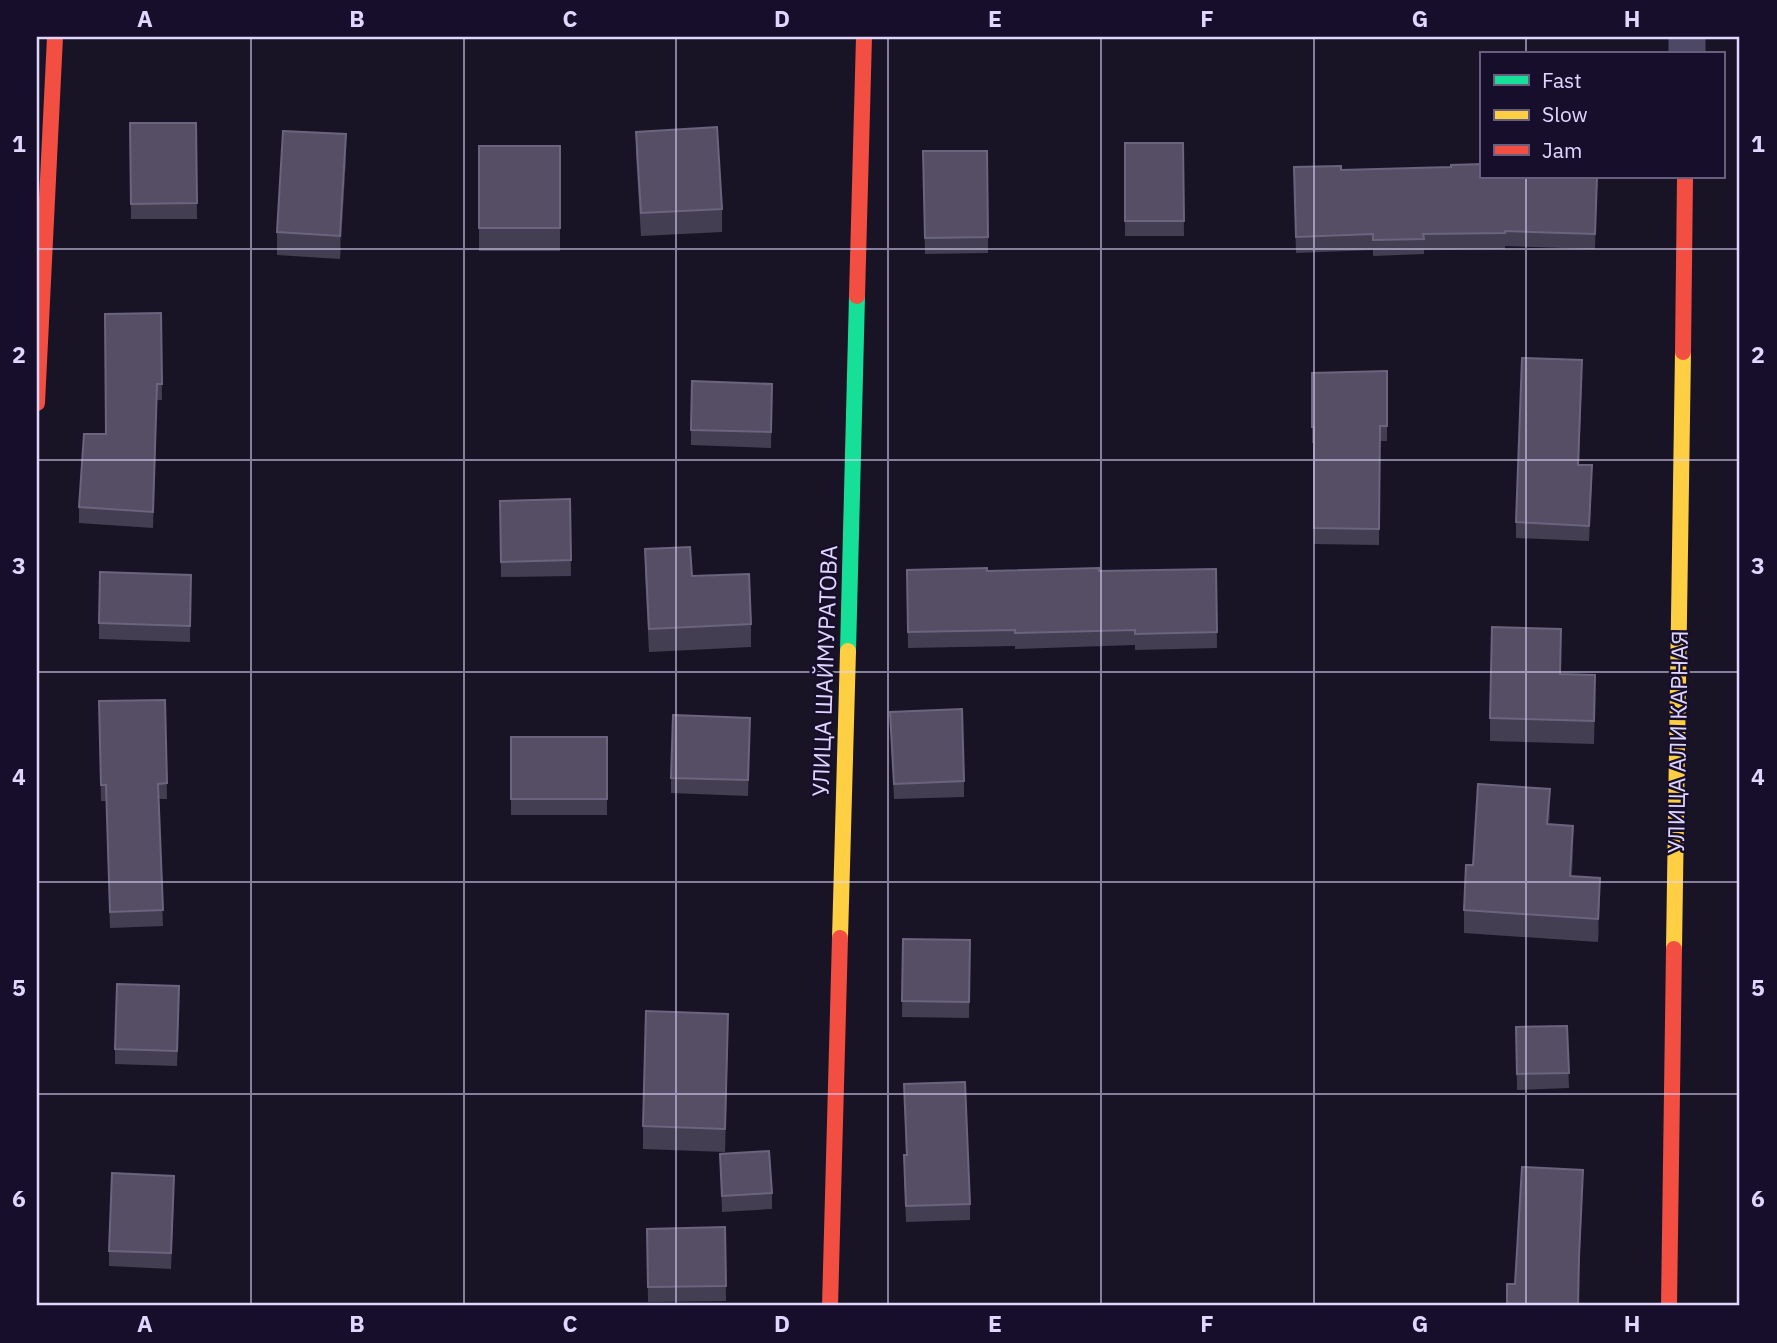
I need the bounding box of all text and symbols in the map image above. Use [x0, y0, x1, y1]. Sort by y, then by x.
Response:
text: A [137, 3, 153, 33]
text: B [349, 3, 365, 33]
text: C [563, 3, 578, 33]
text: D [774, 3, 790, 33]
text: E [988, 3, 1002, 33]
text: F [1200, 3, 1214, 33]
text: G [1412, 3, 1428, 33]
text: H [1624, 3, 1640, 33]
legend [1480, 52, 1724, 178]
text: Fast [1542, 66, 1582, 94]
text: Slow [1542, 100, 1588, 128]
text: 1 [12, 128, 26, 158]
text: 1 [1751, 128, 1765, 158]
text: Jam [1542, 136, 1582, 164]
text: 2 [12, 339, 26, 369]
text: 2 [1751, 339, 1765, 369]
street label: УЛИЦА ШАЙМУРАТОВА [805, 545, 843, 797]
text: 3 [12, 550, 26, 580]
text: 3 [1751, 550, 1765, 580]
street label: УЛИЦА АЛИ КАРНАЯ [1660, 630, 1694, 854]
text: 4 [12, 761, 26, 791]
text: 4 [1751, 761, 1765, 791]
text: 5 [12, 972, 26, 1002]
text: 5 [1751, 972, 1765, 1002]
text: 6 [12, 1183, 26, 1213]
text: 6 [1751, 1183, 1765, 1213]
text: A [137, 1308, 153, 1338]
text: B [349, 1308, 365, 1338]
text: C [563, 1308, 578, 1338]
text: D [774, 1308, 790, 1338]
text: E [988, 1308, 1002, 1338]
text: F [1200, 1308, 1214, 1338]
text: G [1412, 1308, 1428, 1338]
text: H [1624, 1308, 1640, 1338]

